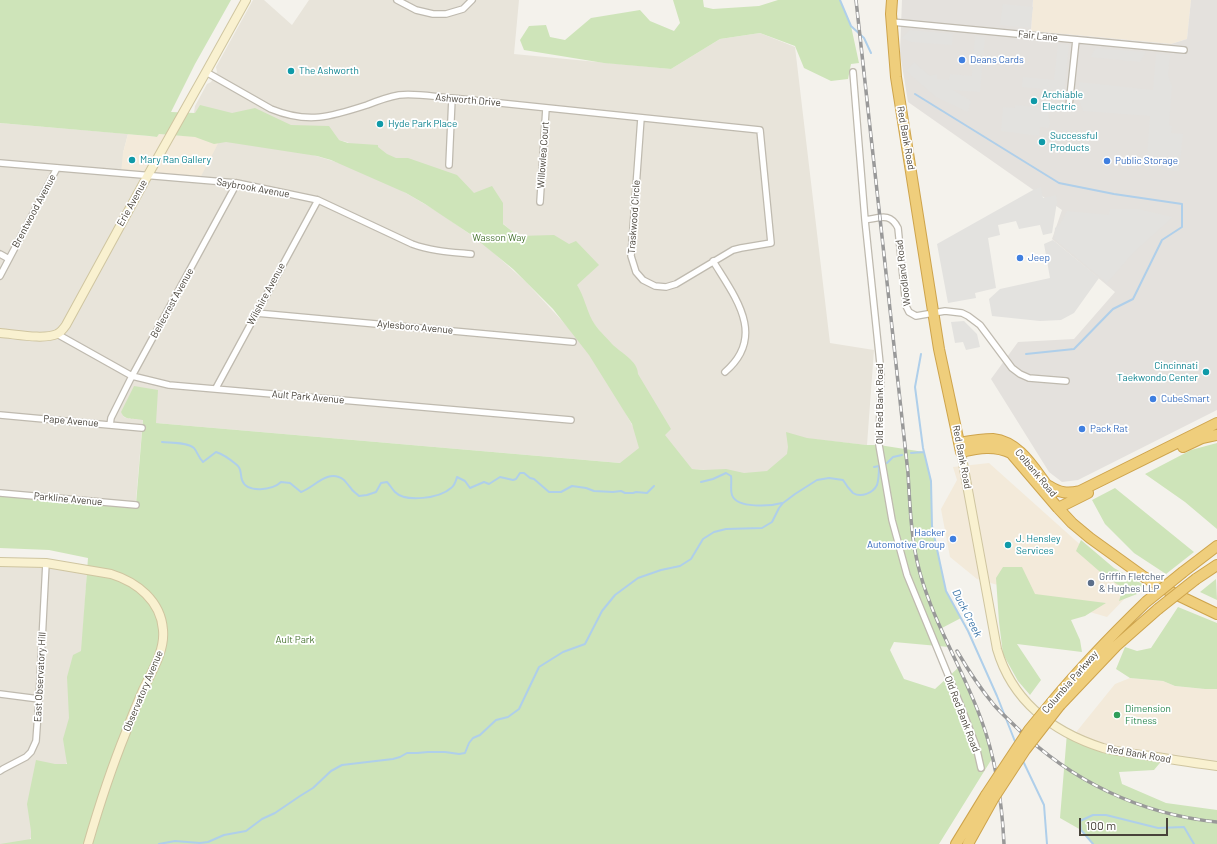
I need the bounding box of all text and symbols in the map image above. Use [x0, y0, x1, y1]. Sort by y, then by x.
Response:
street label: Fair Lane [1017, 28, 1059, 44]
place label: Deans Cards [970, 54, 1024, 66]
marker: Deans Cards [957, 55, 967, 65]
place label: The Ashworth [299, 65, 359, 77]
marker: The Ashworth [286, 66, 296, 76]
place label: Archiable Electric [1042, 89, 1083, 112]
street label: Ashworth Drive [435, 91, 501, 109]
marker: Archiable Electric [1029, 96, 1039, 106]
street label: Red Bank Road [894, 105, 918, 171]
place label: Hyde Park Place [388, 118, 457, 130]
marker: Hyde Park Place [375, 119, 385, 129]
street label: Willowlea Court [535, 121, 551, 189]
place label: Successful Products [1050, 130, 1097, 154]
marker: Successful Products [1037, 137, 1047, 147]
place label: Mary Ran Gallery [140, 154, 211, 166]
marker: Mary Ran Gallery [127, 155, 137, 165]
place label: Public Storage [1115, 155, 1178, 167]
marker: Public Storage [1102, 156, 1112, 166]
street label: Brentwood Avenue [10, 172, 58, 250]
street label: Saybrook Avenue [215, 176, 291, 200]
street label: Erie Avenue [114, 178, 150, 228]
street label: Traskwood Circle [625, 180, 643, 254]
park label: Wasson Way [472, 232, 526, 244]
street label: Woodland Road [893, 239, 913, 307]
place label: Jeep [1028, 252, 1050, 264]
marker: Jeep [1015, 253, 1025, 263]
street label: Wilshire Avenue [244, 261, 288, 327]
street label: Bellecrest Avenue [148, 266, 196, 340]
street label: Aylesboro Avenue [376, 318, 454, 336]
place label: Cincinnati Taekwondo Center [1117, 360, 1198, 384]
street label: Old Red Bank Road [874, 364, 886, 444]
marker: Cincinnati Taekwondo Center [1201, 367, 1211, 377]
street label: Ault Park Avenue [271, 388, 345, 406]
place label: CubeSmart [1161, 393, 1210, 405]
marker: CubeSmart [1148, 394, 1158, 404]
street label: Pape Avenue [43, 413, 99, 429]
place label: Pack Rat [1090, 423, 1128, 435]
street label: Red Bank Road [950, 424, 974, 490]
marker: Pack Rat [1077, 424, 1087, 434]
street label: Colbank Road [1012, 447, 1060, 499]
street label: Parkline Avenue [33, 490, 103, 508]
place label: Hacker Automotive Group [867, 527, 945, 550]
place label: J. Hensley Services [1016, 533, 1061, 556]
marker: Hacker Automotive Group [948, 534, 958, 544]
marker: J. Hensley Services [1003, 540, 1013, 550]
place label: Griffin Fletcher & Hughes LLP [1099, 571, 1164, 594]
marker: Griffin Fletcher & Hughes LLP [1086, 578, 1096, 588]
water label: Duck Creek [949, 587, 985, 639]
street label: East Observatory Hill [32, 632, 48, 722]
park label: Ault Park [275, 634, 315, 646]
street label: Columbia Parkway [1040, 648, 1100, 716]
street label: Observatory Avenue [121, 649, 165, 733]
street label: Old Red Bank Road [942, 674, 982, 754]
place label: Dimension Fitness [1125, 703, 1171, 726]
marker: Dimension Fitness [1112, 710, 1122, 720]
street label: Red Bank Road [1106, 742, 1172, 766]
scale bar [1081, 810, 1170, 836]
text: 100 m [1086, 818, 1116, 832]

